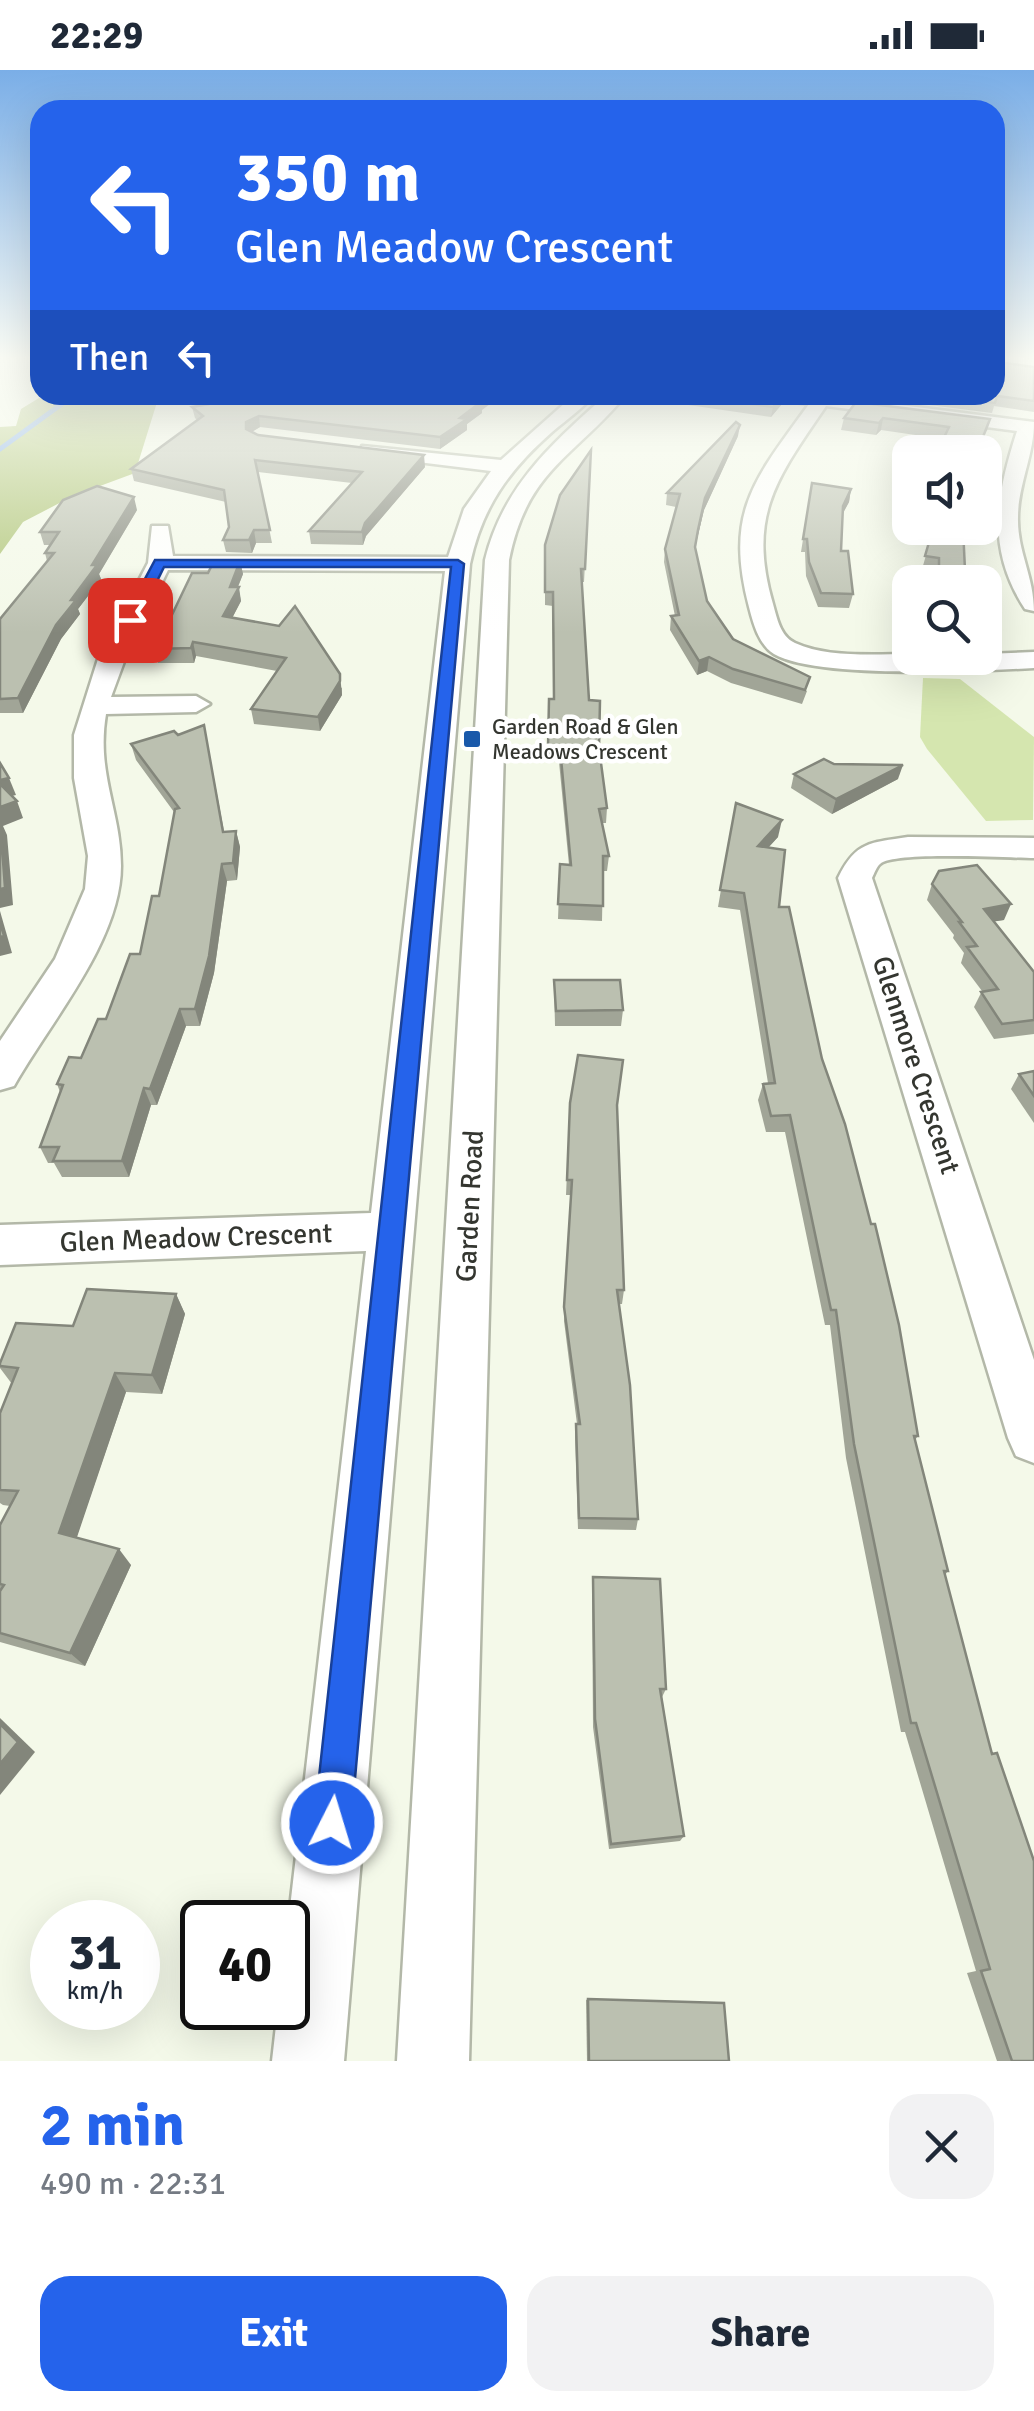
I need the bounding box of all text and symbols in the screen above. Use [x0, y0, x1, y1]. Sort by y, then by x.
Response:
text: 22:29 [50, 12, 143, 59]
text: 350 m [235, 134, 420, 220]
icon: left [70, 140, 200, 270]
text: Glen Meadow Crescent [235, 220, 673, 275]
icon: left [169, 330, 224, 385]
text: Then [70, 334, 149, 381]
map controls [892, 435, 1002, 675]
button: sound [892, 435, 1002, 545]
button: search [892, 565, 1002, 675]
pin [88, 578, 173, 663]
icon: arrive [103, 593, 158, 648]
place label: Garden Road & Glen Meadows Crescent [492, 713, 679, 765]
marker: Garden Road & Glen Meadows Crescent [461, 728, 483, 750]
street label: Glenmore Crescent [865, 952, 967, 1178]
street label: Garden Road [449, 1129, 491, 1283]
street label: Glen Meadow Crescent [59, 1216, 333, 1260]
position arrow [280, 1771, 384, 1875]
speed limit sign: 40 [180, 1900, 310, 2030]
text: 31 [68, 1922, 122, 1984]
text: km/h [67, 1975, 123, 2006]
text: 2 min [40, 2089, 185, 2163]
button: close [889, 2094, 994, 2199]
text: 490 m · 22:31 [40, 2164, 226, 2203]
button: Exit [40, 2276, 507, 2391]
button: Share [527, 2276, 994, 2391]

